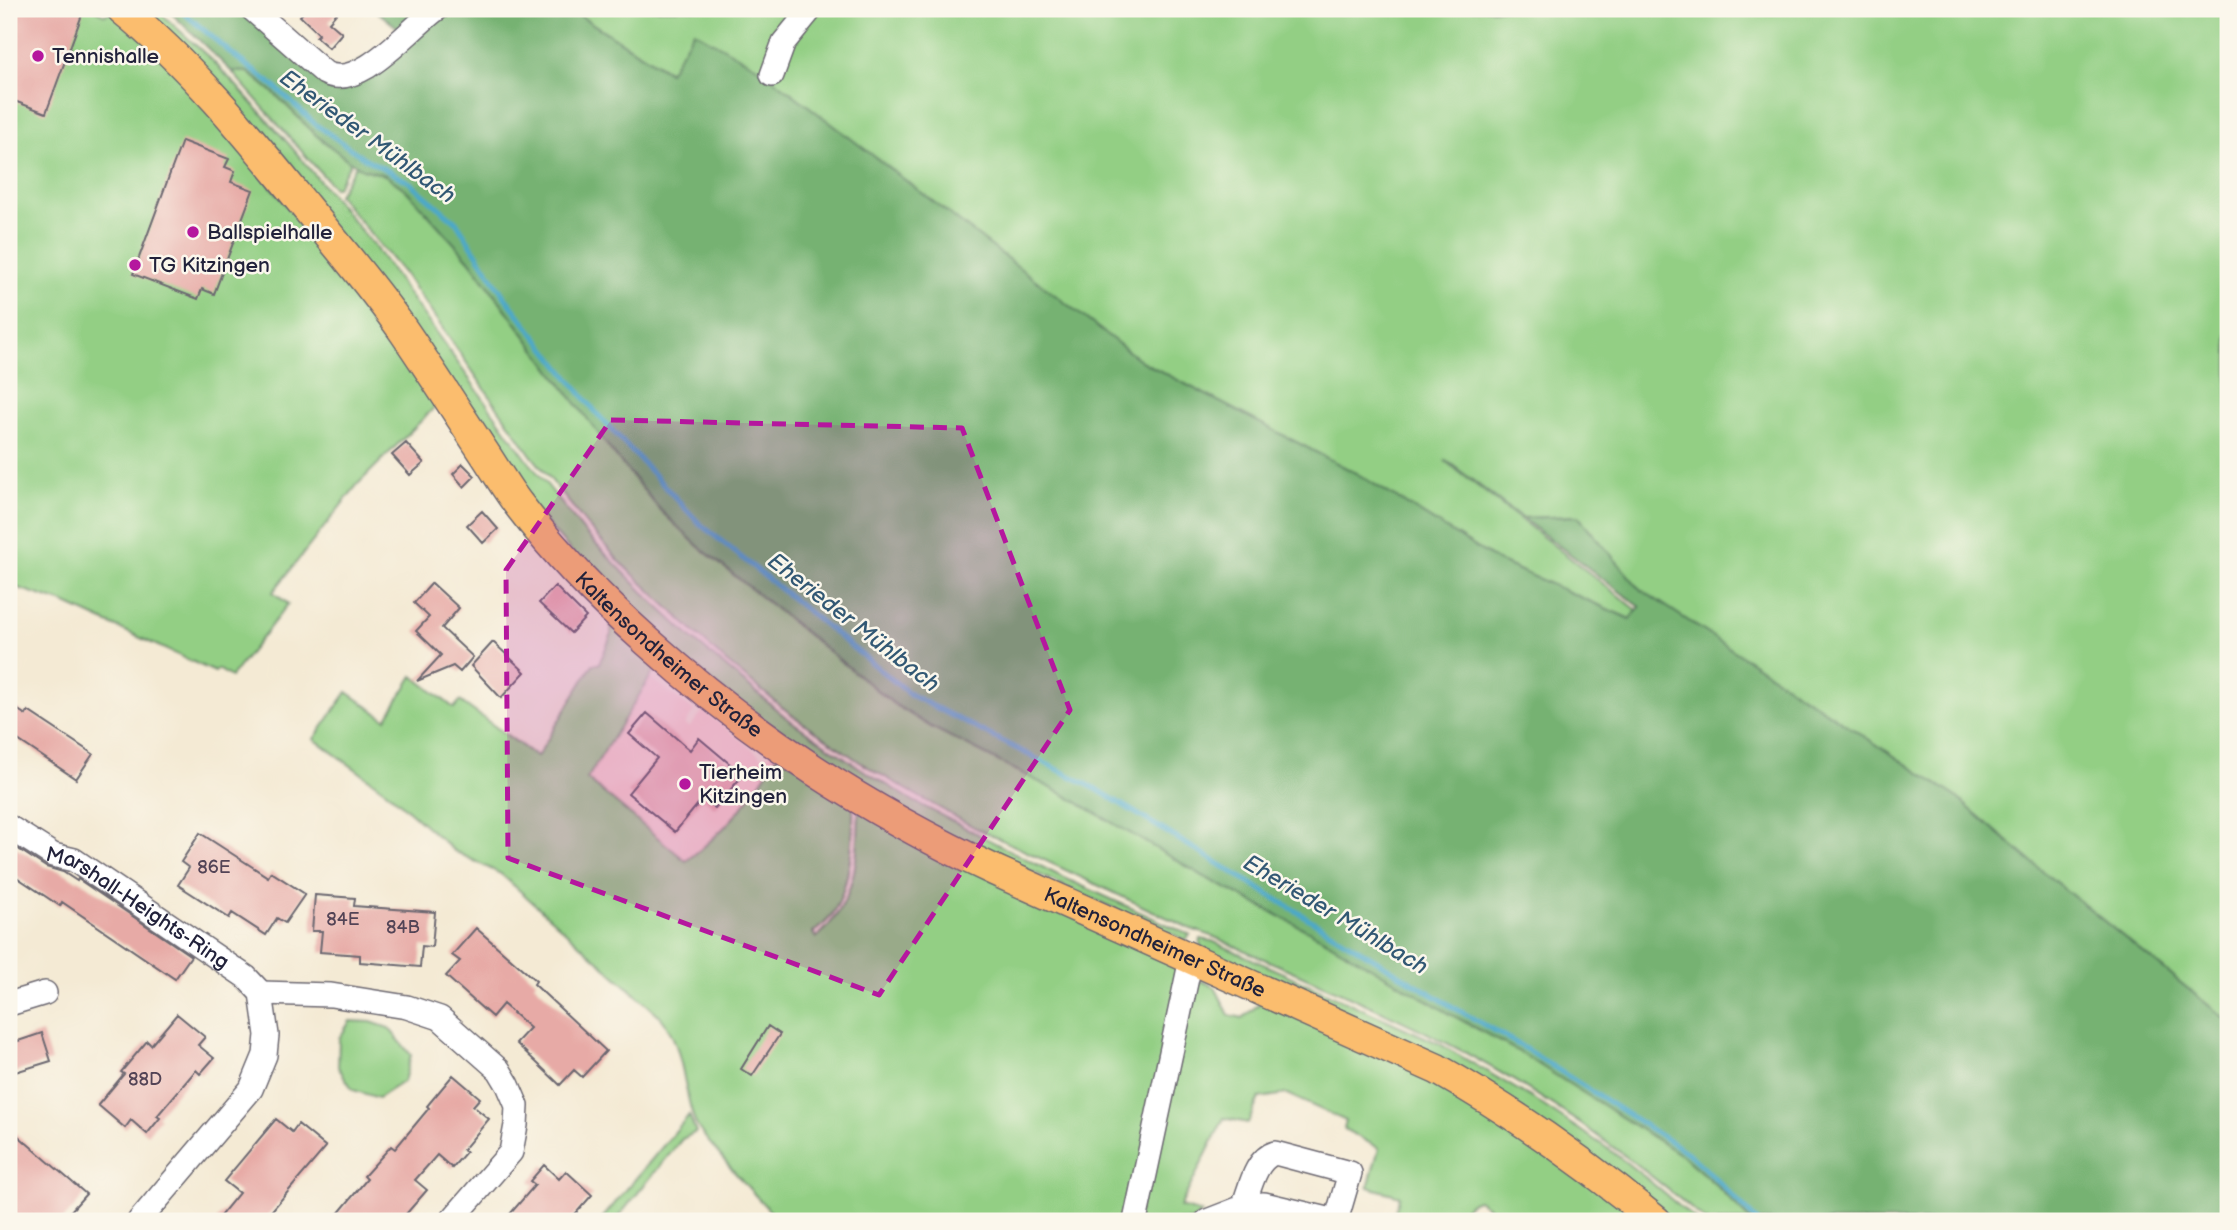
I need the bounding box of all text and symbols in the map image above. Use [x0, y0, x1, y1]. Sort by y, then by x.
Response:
place label: Tennishalle [52, 44, 159, 69]
marker: Tennishalle [30, 48, 46, 64]
water label: Eherieder Mühlbach [274, 64, 461, 210]
place label: Ballspielhalle [207, 220, 332, 245]
marker: Ballspielhalle [185, 224, 201, 240]
place label: TG Kitzingen [149, 253, 270, 278]
marker: TG Kitzingen [127, 257, 143, 273]
water label: Eherieder Mühlbach [762, 547, 945, 699]
street label: Kaltensondheimer Straße [570, 567, 767, 743]
place label: Tierheim Kitzingen [699, 760, 787, 809]
marker: Tierheim Kitzingen [677, 776, 693, 792]
street label: Marshall-Heights-Ring [43, 842, 234, 975]
water label: Eherieder Mühlbach [1238, 849, 1433, 981]
house number: 86E [197, 857, 231, 878]
street label: Kaltensondheimer Straße [1040, 882, 1269, 1003]
house number: 84E [326, 909, 360, 930]
house number: 84B [386, 917, 420, 938]
house number: 88D [128, 1069, 162, 1090]

